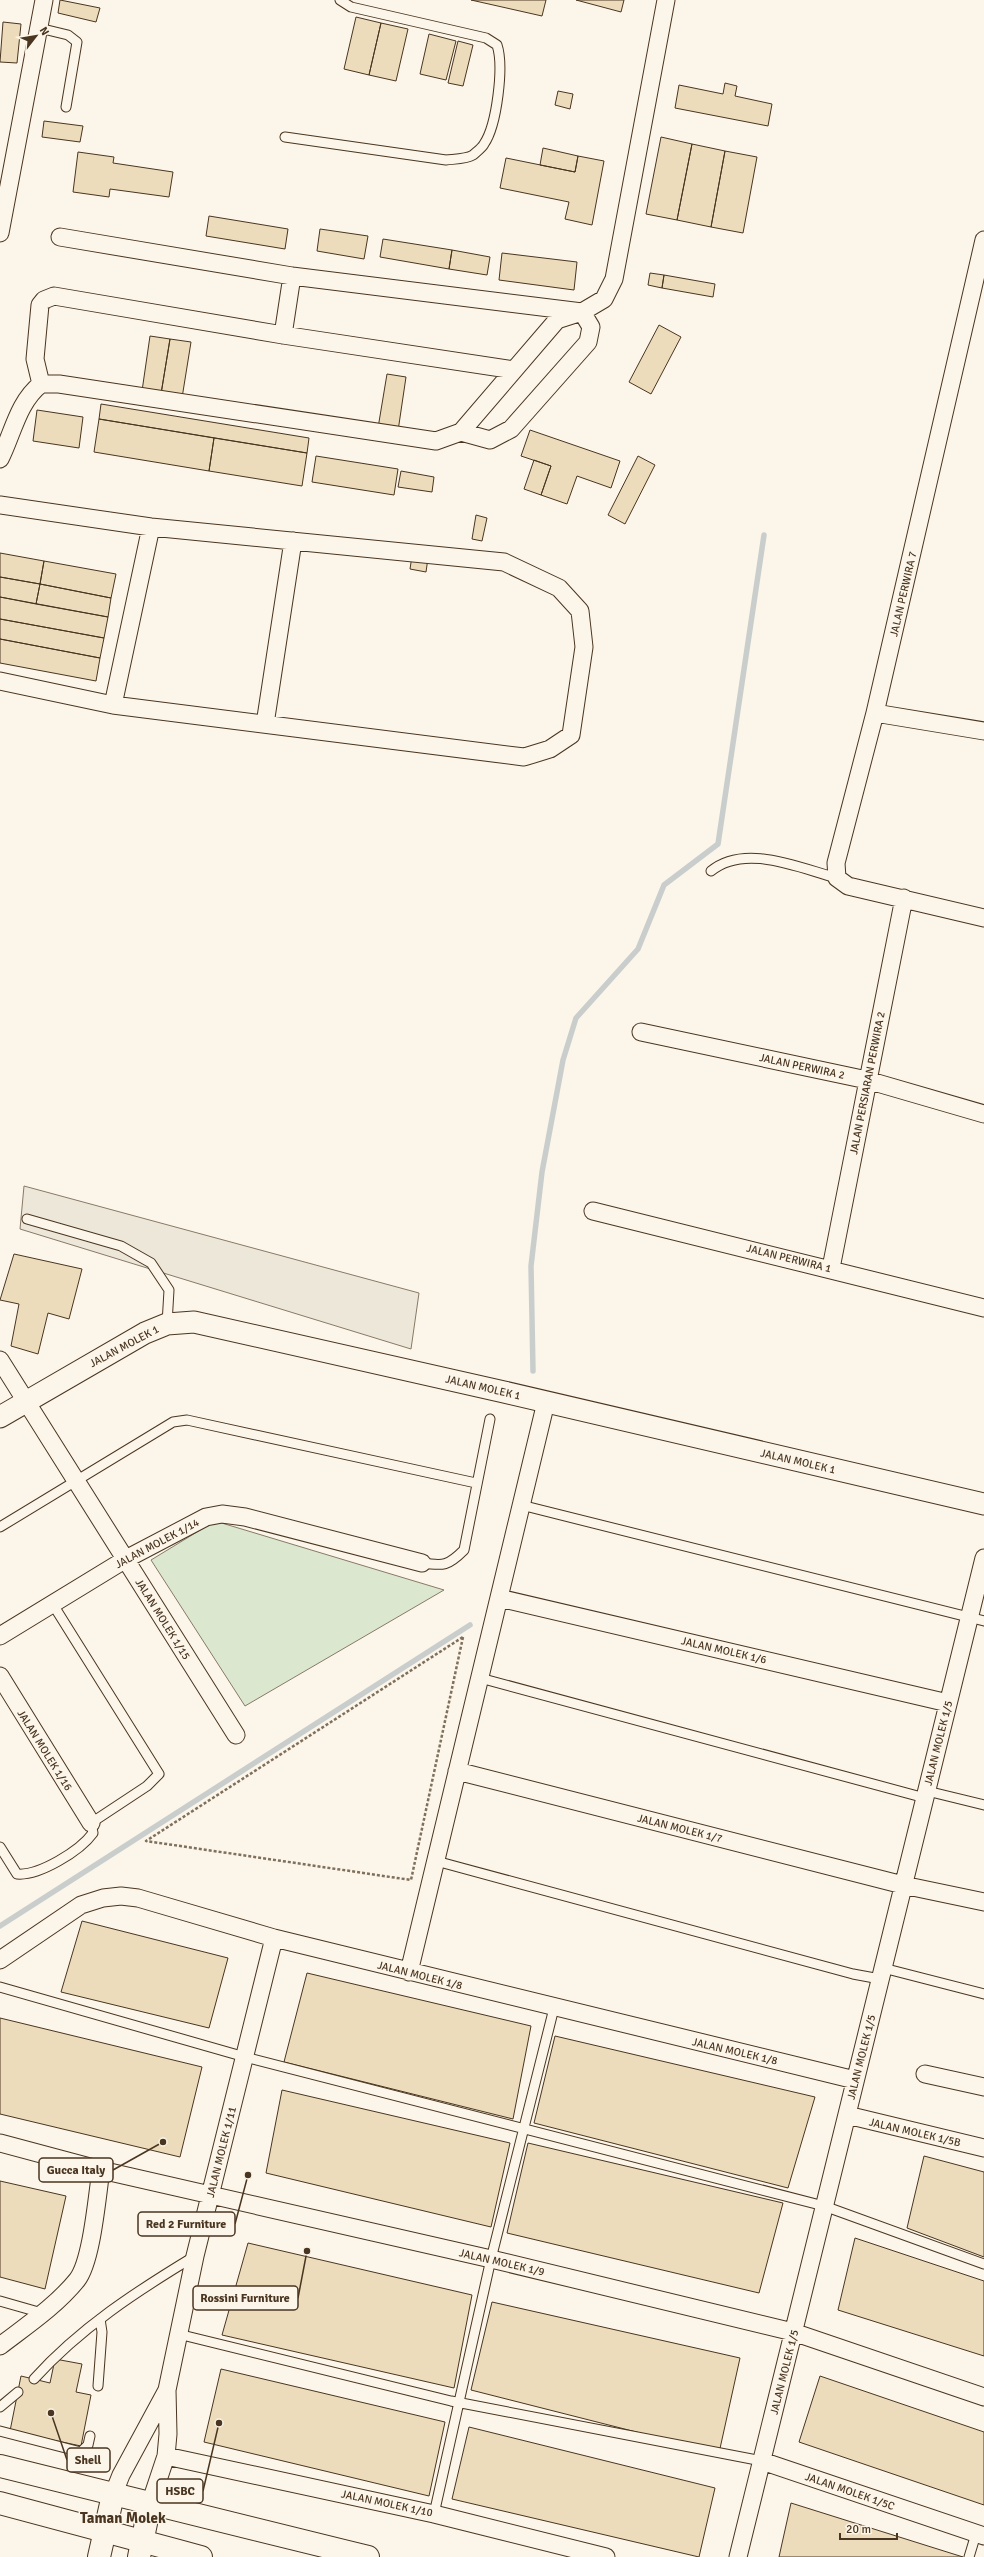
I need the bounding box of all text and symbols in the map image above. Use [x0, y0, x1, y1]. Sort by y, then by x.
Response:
north arrow [16, 16, 56, 56]
text: N [37, 24, 52, 38]
street label: JALAN PERWIRA 7 [887, 550, 920, 638]
street label: JALAN PERSIARAN PERWIRA 2 [847, 1010, 888, 1156]
street label: JALAN PERWIRA 2 [758, 1051, 846, 1082]
street label: JALAN PERWIRA 1 [745, 1242, 833, 1275]
street label: JALAN MOLEK 1 [87, 1323, 161, 1370]
street label: JALAN MOLEK 1 [444, 1373, 522, 1402]
street label: JALAN MOLEK 1 [759, 1447, 837, 1476]
street label: JALAN MOLEK 1/14 [113, 1516, 201, 1571]
street label: JALAN MOLEK 1/15 [132, 1576, 193, 1662]
street label: JALAN MOLEK 1/6 [680, 1634, 768, 1667]
street label: JALAN MOLEK 1/5 [922, 1699, 955, 1787]
street label: JALAN MOLEK 1/16 [14, 1707, 75, 1793]
street label: JALAN MOLEK 1/7 [636, 1812, 724, 1845]
street label: JALAN MOLEK 1/8 [376, 1959, 464, 1992]
street label: JALAN MOLEK 1/5 [845, 2013, 878, 2101]
street label: JALAN MOLEK 1/8 [691, 2035, 779, 2068]
street label: JALAN MOLEK 1/11 [204, 2105, 239, 2199]
street label: JALAN MOLEK 1/5B [868, 2116, 962, 2149]
callout: Gucca Italy [39, 2158, 113, 2182]
text: Gucca Italy [47, 2163, 105, 2178]
callout: Red 2 Furniture [138, 2212, 235, 2236]
text: Red 2 Furniture [146, 2217, 226, 2232]
street label: JALAN MOLEK 1/9 [458, 2246, 546, 2279]
callout: Rossini Furniture [193, 2286, 298, 2310]
text: Rossini Furniture [200, 2291, 290, 2306]
street label: JALAN MOLEK 1/5 [768, 2328, 801, 2416]
callout: Shell [67, 2448, 110, 2472]
text: Shell [75, 2453, 102, 2468]
street label: JALAN MOLEK 1/5C [803, 2470, 897, 2513]
callout: HSBC [157, 2479, 203, 2503]
text: HSBC [165, 2484, 195, 2499]
street label: JALAN MOLEK 1/10 [340, 2487, 434, 2520]
district label: Taman Molek [80, 2509, 166, 2527]
scale bar [840, 2515, 897, 2541]
text: 20 m [846, 2522, 871, 2537]

